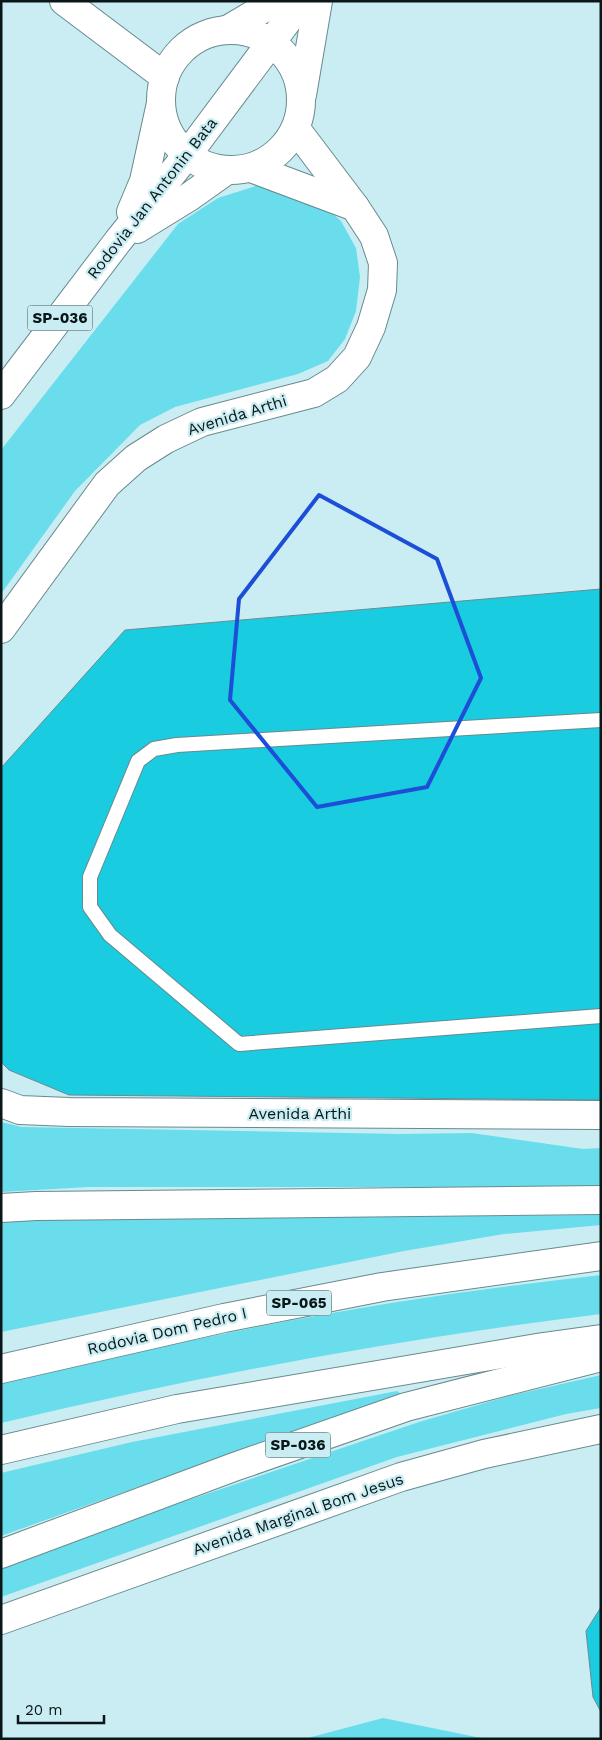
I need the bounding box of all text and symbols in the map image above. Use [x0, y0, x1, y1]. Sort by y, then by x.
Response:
street label: Rodovia Jan Antonin Bata [83, 114, 221, 282]
road number: SP-036 [28, 306, 92, 330]
street label: Avenida Arthi [185, 391, 289, 439]
street label: Avenida Arthi [249, 1104, 351, 1123]
road number: SP-065 [266, 1290, 332, 1316]
street label: Rodovia Dom Pedro I [85, 1303, 249, 1359]
road number: SP-036 [266, 1432, 330, 1458]
street label: Avenida Marginal Bom Jesus [190, 1469, 406, 1559]
scale bar [18, 1692, 104, 1724]
text: 20 m [25, 1701, 63, 1719]

